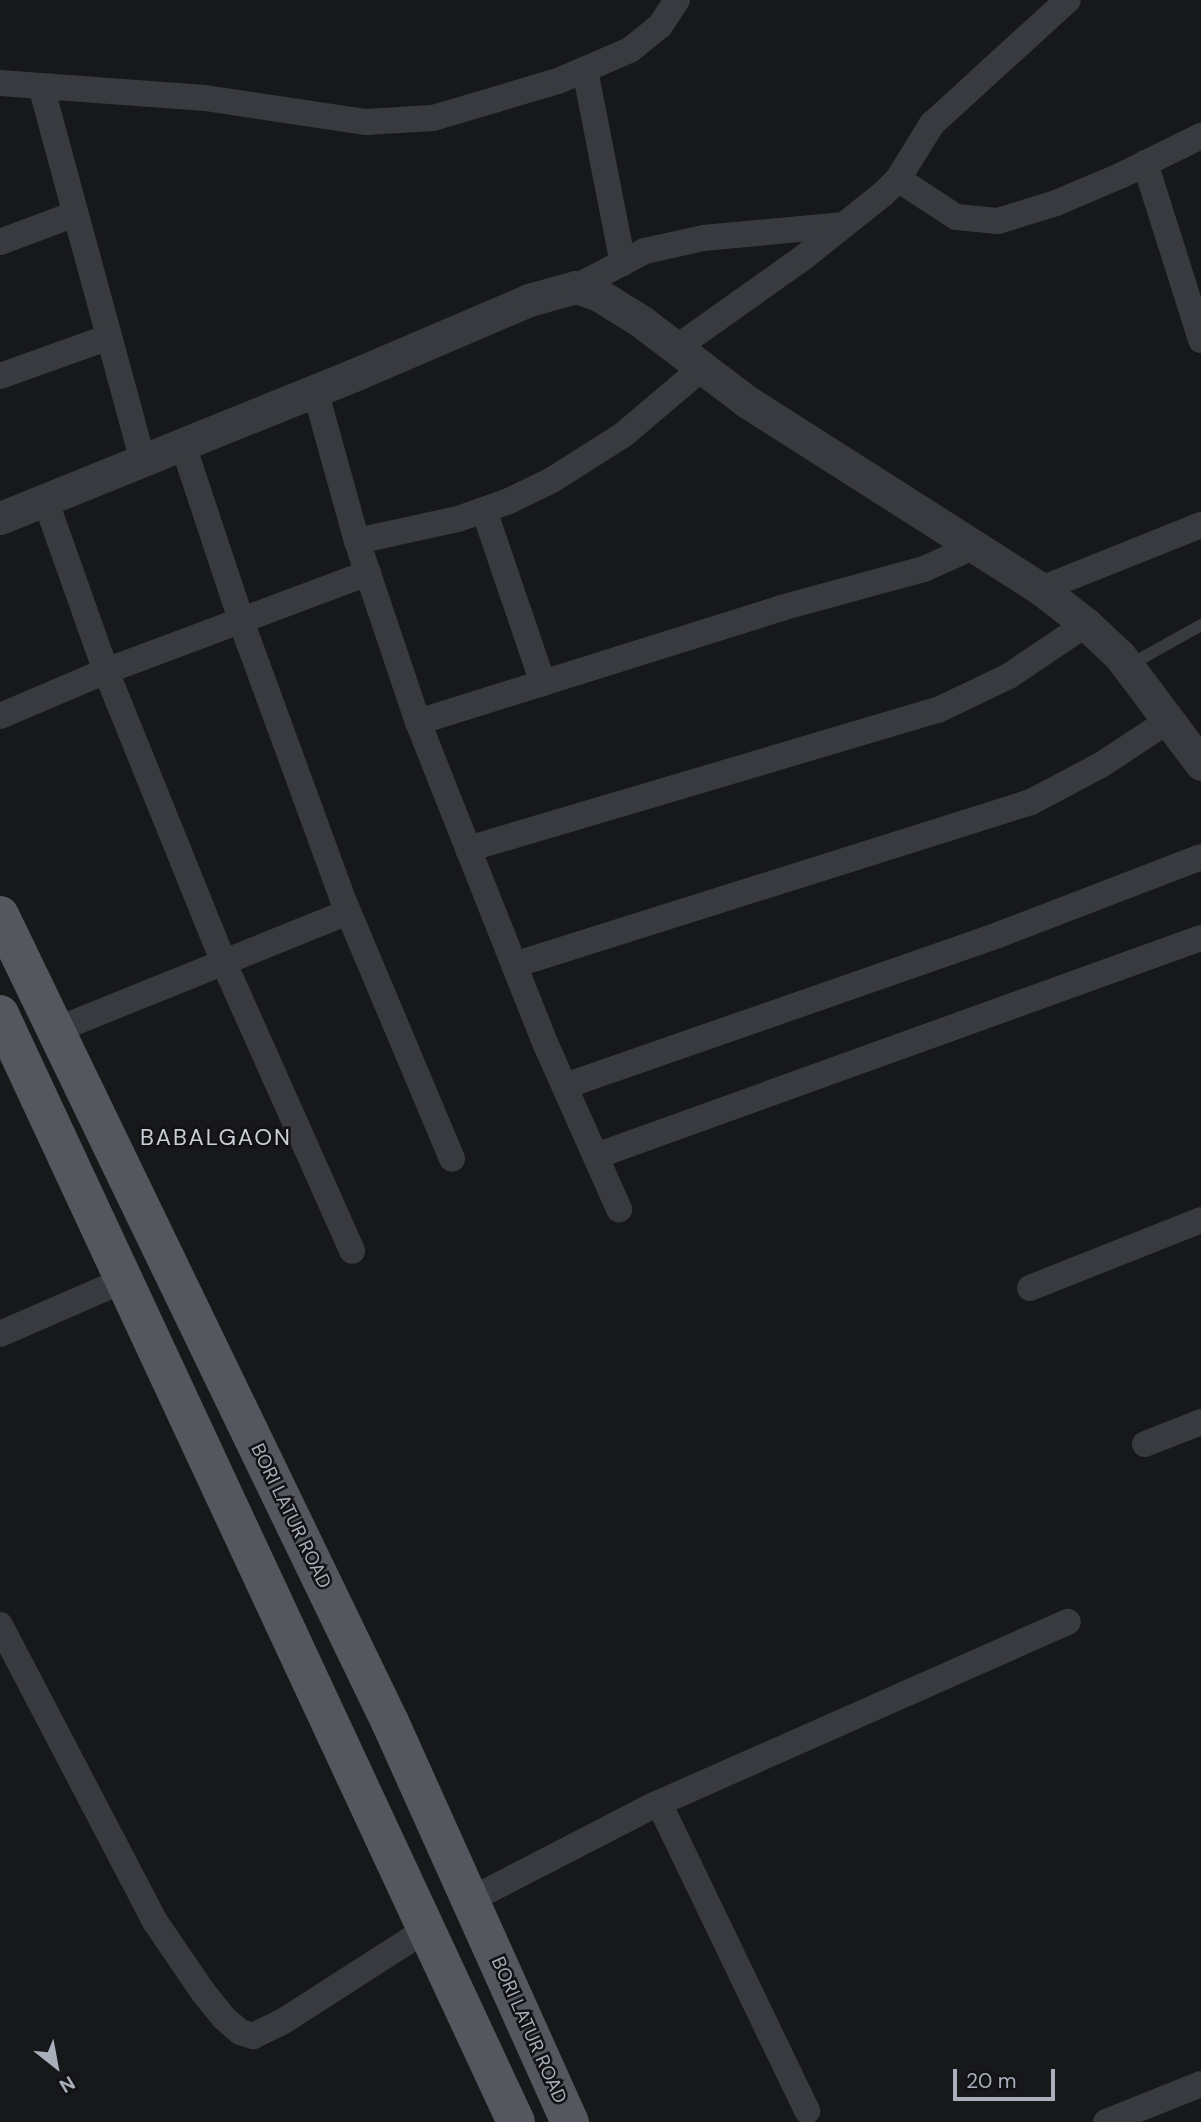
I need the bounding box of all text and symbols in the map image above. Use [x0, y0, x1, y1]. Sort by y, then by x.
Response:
district label: BABALGAON [141, 1123, 291, 1151]
street label: BORI LATUR ROAD [246, 1440, 336, 1592]
street label: BORI LATUR ROAD [486, 1953, 572, 2107]
north arrow [21, 2031, 91, 2101]
scale bar [956, 2056, 1058, 2100]
text: 20 m [966, 2067, 1017, 2095]
text: N [55, 2070, 79, 2099]

